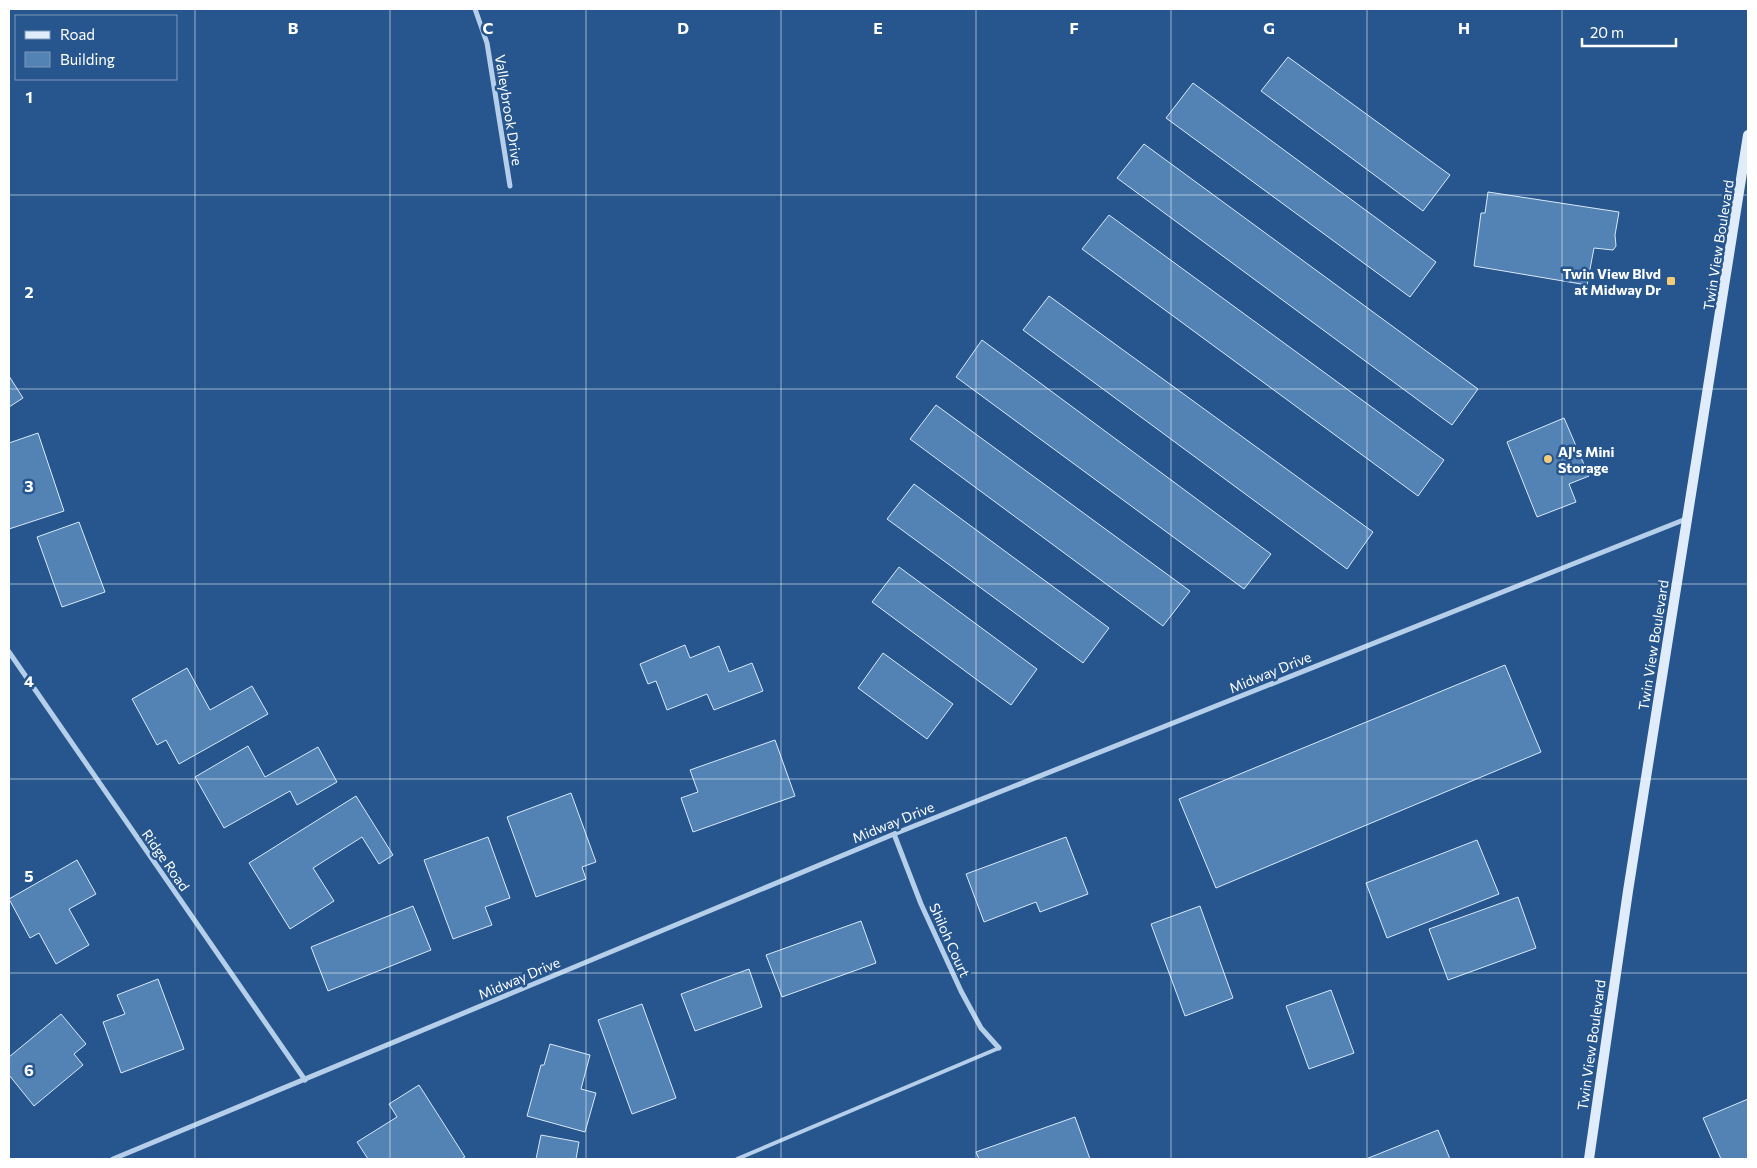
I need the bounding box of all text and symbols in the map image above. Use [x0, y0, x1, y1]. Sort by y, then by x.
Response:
legend [15, 15, 178, 80]
scale bar [1582, 15, 1676, 47]
text: B [288, 18, 299, 37]
text: C [483, 18, 494, 37]
text: D [677, 18, 689, 37]
text: E [873, 18, 883, 37]
text: F [1069, 18, 1079, 37]
text: G [1263, 18, 1275, 37]
text: H [1458, 18, 1470, 37]
text: 20 m [1590, 23, 1624, 41]
text: Road [60, 25, 95, 43]
text: Building [60, 50, 115, 68]
street label: Valleybrook Drive [492, 53, 526, 167]
text: 1 [25, 87, 33, 106]
street label: Twin View Boulevard [1699, 179, 1737, 311]
place label: Twin View Blvd at Midway Dr [1563, 265, 1661, 298]
marker: Twin View Blvd at Midway Dr [1665, 275, 1677, 287]
text: 2 [24, 282, 34, 301]
place label: AJ's Mini Storage [1558, 443, 1614, 476]
marker: AJ's Mini Storage [1542, 453, 1554, 465]
text: 3 [24, 476, 34, 495]
street label: Twin View Boulevard [1634, 579, 1672, 711]
street label: Midway Drive [1226, 648, 1314, 696]
text: 4 [24, 671, 34, 690]
street label: Midway Drive [849, 798, 937, 846]
street label: Ridge Road [139, 826, 193, 894]
text: 5 [24, 866, 34, 885]
street label: Shiloh Court [926, 900, 974, 980]
street label: Midway Drive [476, 953, 562, 1003]
street label: Twin View Boulevard [1573, 979, 1609, 1111]
text: 6 [24, 1060, 34, 1079]

